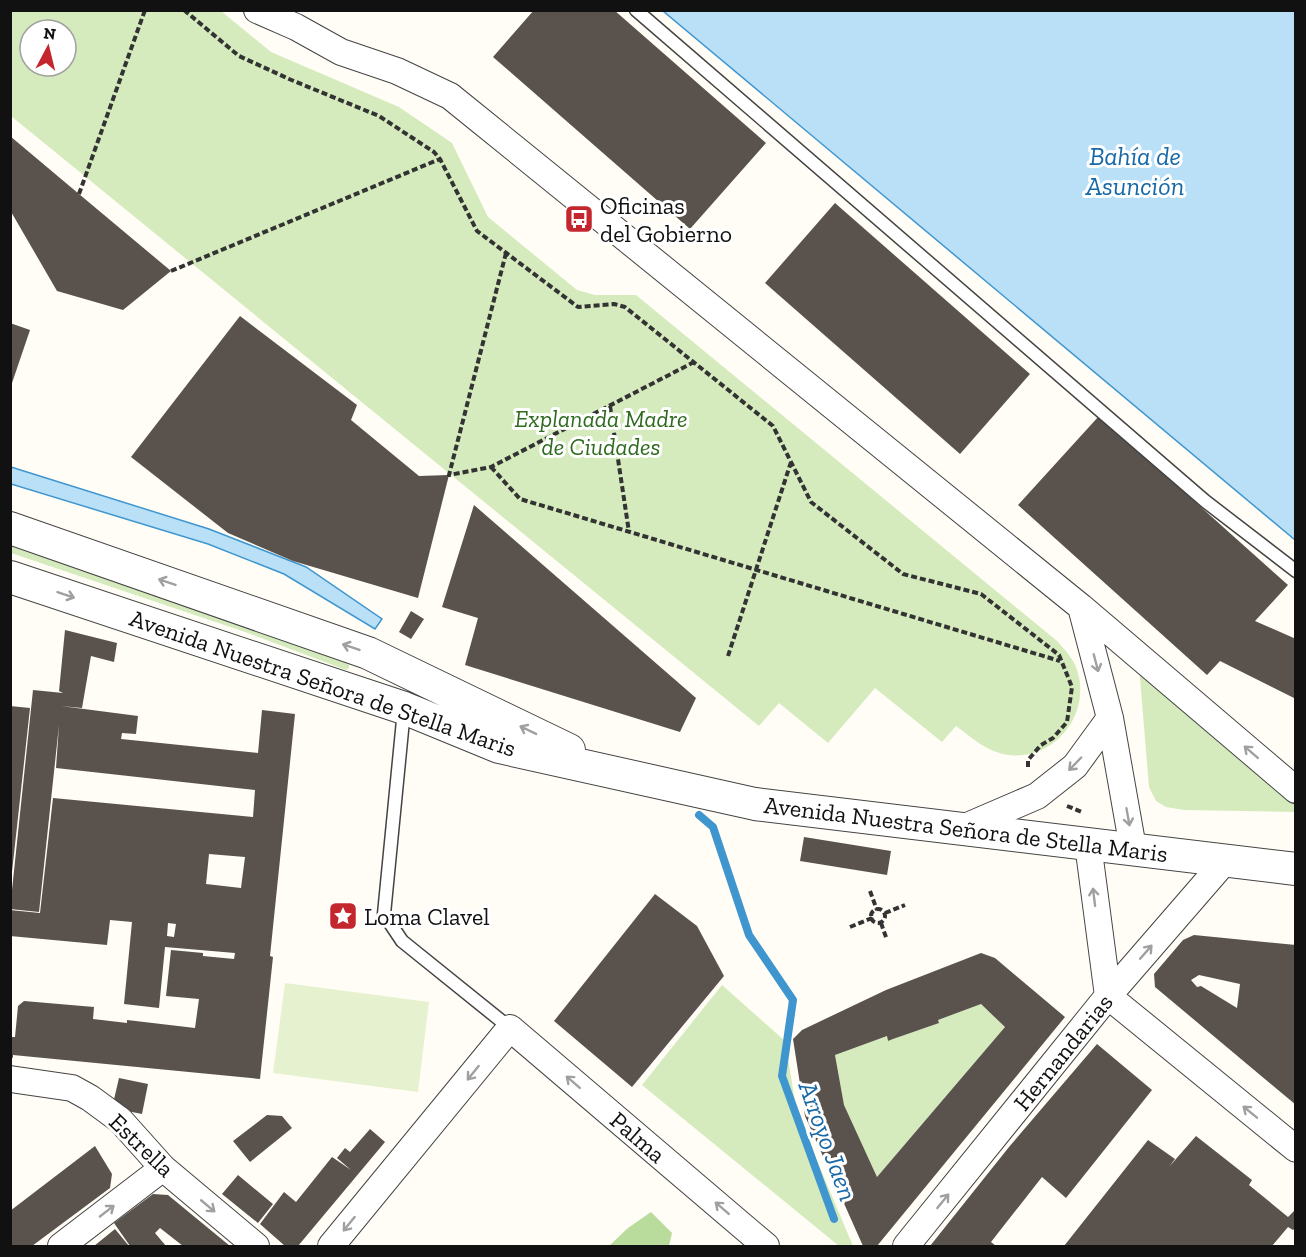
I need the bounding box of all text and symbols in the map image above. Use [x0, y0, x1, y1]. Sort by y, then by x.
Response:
north arrow [18, 18, 78, 78]
text: N [43, 23, 57, 44]
water label: Bahía de Asunción [1085, 140, 1184, 202]
place label: Oficinas del Gobierno [600, 191, 732, 248]
bus stop icon: Oficinas del Gobierno [563, 203, 595, 235]
park label: Explanada Madre de Ciudades [515, 404, 687, 461]
one-way arrow [159, 576, 177, 587]
one-way arrow [56, 591, 75, 602]
street label: Avenida Nuestra Señora de Stella Maris [126, 603, 520, 763]
one-way arrow [342, 640, 361, 651]
one-way arrow [1090, 653, 1102, 672]
one-way arrow [519, 724, 537, 736]
one-way arrow [1244, 745, 1259, 759]
one-way arrow [1067, 757, 1082, 772]
street label: Avenida Nuestra Señora de Stella Maris [762, 790, 1170, 868]
one-way arrow [1123, 807, 1134, 827]
one-way arrow [1089, 887, 1100, 907]
place icon: Loma Clavel [327, 900, 359, 932]
place label: Loma Clavel [364, 902, 490, 931]
one-way arrow [1139, 945, 1153, 960]
street label: Hernandarias [1007, 988, 1119, 1116]
one-way arrow [467, 1065, 480, 1081]
one-way arrow [566, 1075, 581, 1089]
water label: Arroyo Jaen [791, 1076, 864, 1205]
street label: Palma [604, 1105, 672, 1169]
one-way arrow [1242, 1106, 1258, 1119]
street label: Estrella [103, 1107, 181, 1183]
one-way arrow [936, 1194, 950, 1209]
one-way arrow [200, 1199, 215, 1213]
one-way arrow [714, 1202, 730, 1215]
one-way arrow [99, 1204, 115, 1217]
one-way arrow [343, 1216, 356, 1232]

